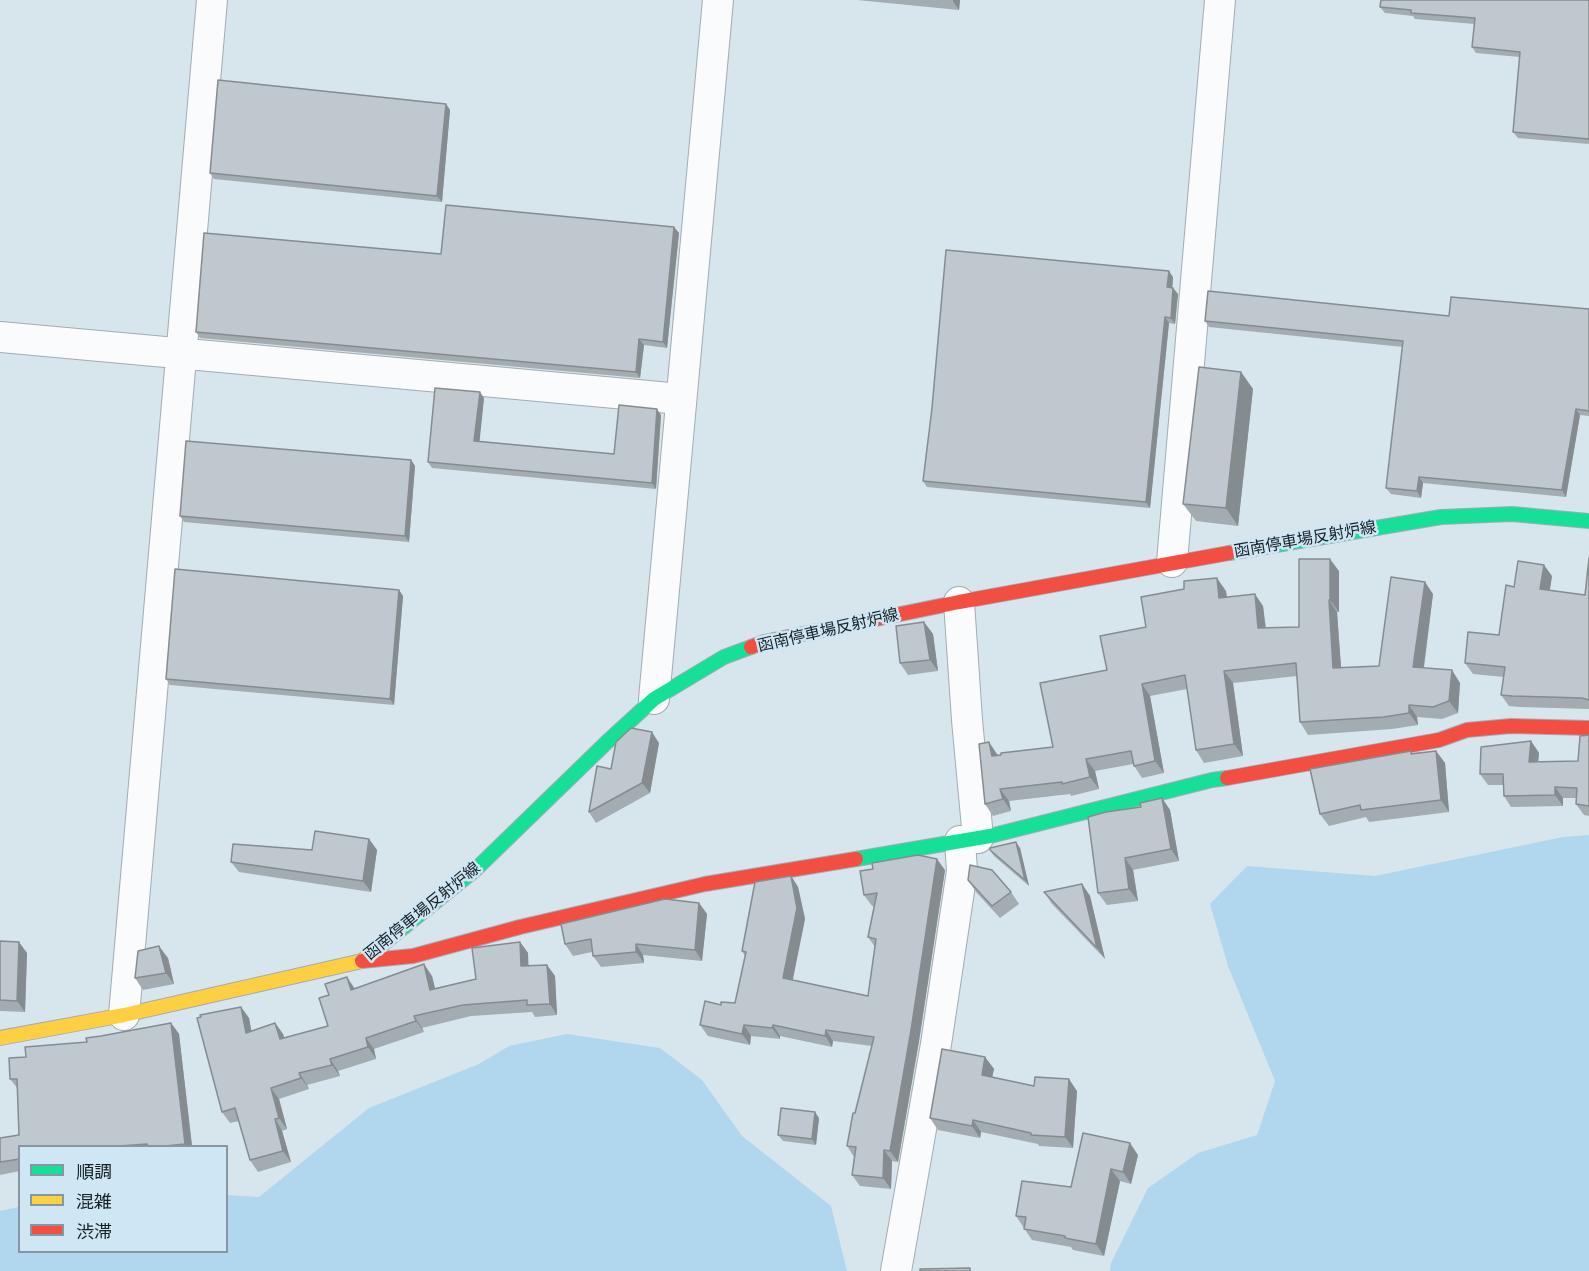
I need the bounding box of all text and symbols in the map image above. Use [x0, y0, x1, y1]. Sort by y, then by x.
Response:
street label: 函南停車場反射炉線 [1232, 517, 1378, 561]
street label: 函南停車場反射炉線 [756, 604, 900, 656]
street label: 函南停車場反射炉線 [360, 858, 484, 964]
legend [18, 1145, 228, 1253]
text: 順調 [76, 1161, 112, 1181]
text: 混雑 [76, 1191, 112, 1211]
text: 渋滞 [76, 1221, 112, 1241]

